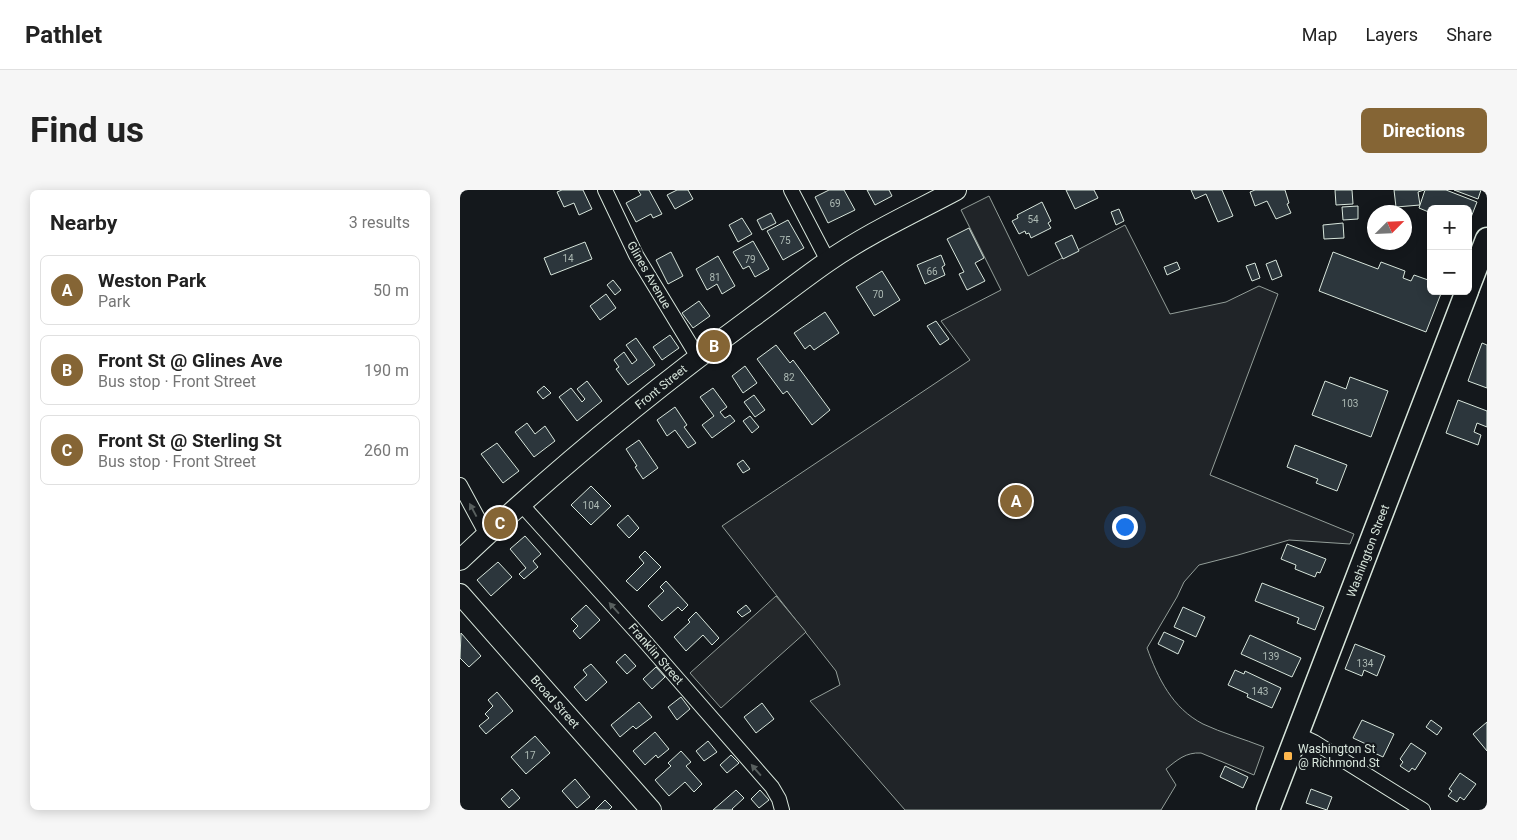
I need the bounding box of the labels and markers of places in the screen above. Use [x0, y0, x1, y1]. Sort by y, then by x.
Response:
pin: B [698, 327, 730, 365]
pin: A [1000, 482, 1032, 520]
pin: C [484, 504, 516, 542]
place label: Washington St @ Richmond St [1298, 742, 1380, 770]
marker: Washington St @ Richmond St [1282, 750, 1294, 762]

